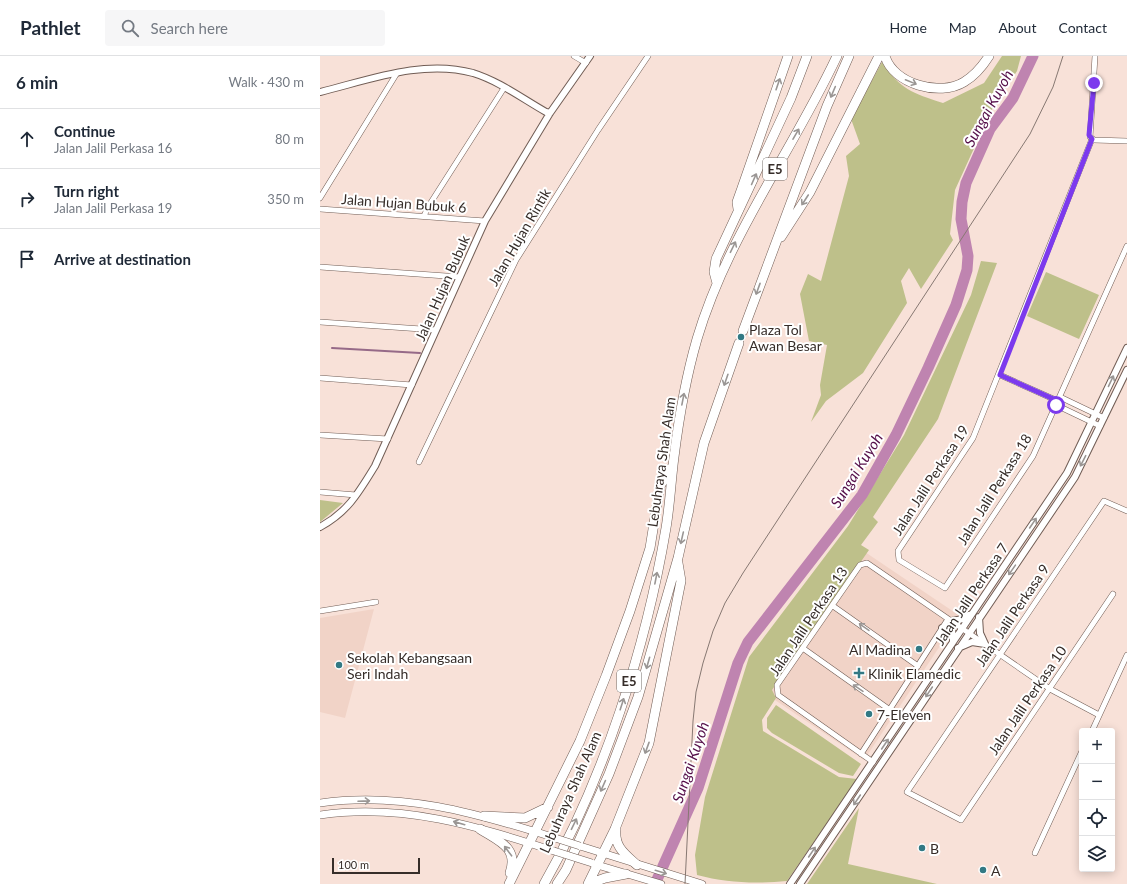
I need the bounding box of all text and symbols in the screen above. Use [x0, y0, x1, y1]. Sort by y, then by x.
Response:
search box [105, 10, 385, 46]
text: Pathlet [20, 16, 81, 39]
icon: search [119, 17, 141, 39]
text: Search here [151, 19, 228, 37]
text: Home [889, 19, 927, 36]
text: Map [949, 19, 976, 36]
text: About [998, 19, 1036, 36]
text: Contact [1058, 19, 1107, 36]
water label: Sungai Kuyoh [960, 67, 1016, 149]
text: 6 min [16, 72, 58, 93]
text: Walk · 430 m [228, 74, 304, 90]
route end [1085, 74, 1103, 92]
one-way arrow [775, 78, 782, 91]
one-way arrow [905, 79, 917, 87]
one-way arrow [829, 85, 836, 97]
text: Continue [54, 122, 115, 140]
icon: ahead [16, 128, 38, 150]
one-way arrow [792, 128, 800, 140]
text: 80 m [275, 131, 304, 147]
text: Jalan Jalil Perkasa 16 [54, 140, 172, 156]
road number: E5 [763, 158, 787, 180]
one-way arrow [751, 174, 758, 186]
text: Turn right [54, 182, 119, 200]
street label: Jalan Hujan Rintik [484, 184, 554, 289]
icon: right [16, 188, 38, 210]
street label: Jalan Hujan Bubuk 6 [341, 190, 467, 216]
text: 350 m [267, 191, 304, 207]
one-way arrow [801, 194, 809, 205]
text: Jalan Jalil Perkasa 19 [54, 200, 172, 216]
street label: Jalan Hujan Bubuk [411, 232, 473, 343]
one-way arrow [730, 242, 737, 254]
icon: arrive [16, 248, 38, 270]
text: Arrive at destination [54, 250, 191, 268]
one-way arrow [754, 283, 761, 296]
place label: Plaza Tol Awan Besar [749, 321, 822, 354]
marker: Plaza Tol Awan Besar [736, 332, 746, 342]
one-way arrow [722, 374, 729, 387]
one-way arrow [1108, 375, 1115, 387]
one-way arrow [679, 393, 687, 406]
street label: Lebuhraya Shah Alam [643, 396, 679, 528]
route start [1047, 396, 1065, 414]
street label: Jalan Jalil Perkasa 19 [888, 422, 972, 538]
water label: Sungai Kuyoh [826, 429, 886, 511]
street label: Jalan Jalil Perkasa 18 [953, 430, 1035, 548]
one-way arrow [1079, 455, 1086, 467]
one-way arrow [1029, 518, 1038, 529]
one-way arrow [678, 531, 686, 544]
street label: Jalan Jalil Perkasa 7 [931, 540, 1011, 648]
street label: Jalan Jalil Perkasa 9 [972, 561, 1052, 669]
street label: Jalan Jalil Perkasa 13 [765, 563, 851, 679]
one-way arrow [1008, 564, 1016, 575]
one-way arrow [653, 572, 661, 585]
one-way arrow [858, 623, 869, 631]
place label: Al Madina [849, 641, 911, 658]
street label: Jalan Jalil Perkasa 10 [984, 642, 1070, 758]
marker: Al Madina [914, 644, 924, 654]
place label: Sekolah Kebangsaan Seri Indah [347, 649, 472, 682]
one-way arrow [644, 657, 651, 670]
marker: Sekolah Kebangsaan Seri Indah [334, 660, 344, 670]
place label: Klinik Elamedic [868, 665, 961, 682]
marker: Klinik Elamedic [853, 667, 865, 679]
road number: E5 [617, 670, 641, 692]
one-way arrow [853, 684, 864, 692]
one-way arrow [925, 686, 933, 697]
one-way arrow [619, 697, 626, 710]
place label: 7-Eleven [877, 706, 931, 723]
marker: 7-Eleven [864, 709, 874, 719]
water label: Sungai Kuyoh [668, 719, 712, 805]
map controls [1079, 728, 1115, 872]
button: + [1079, 728, 1115, 764]
street label: Lebuhraya Shah Alam [536, 729, 604, 855]
one-way arrow [881, 739, 889, 750]
one-way arrow [643, 741, 651, 753]
button: − [1079, 764, 1115, 800]
one-way arrow [599, 779, 607, 791]
one-way arrow [853, 794, 861, 805]
one-way arrow [357, 797, 370, 804]
button: locate [1079, 800, 1115, 836]
one-way arrow [570, 818, 578, 830]
one-way arrow [453, 819, 466, 826]
button: layers [1079, 836, 1115, 872]
place label: B [930, 840, 939, 857]
marker: B [917, 843, 927, 853]
one-way arrow [504, 845, 512, 856]
one-way arrow [808, 847, 816, 858]
scale bar [332, 856, 420, 875]
text: 100 m [338, 858, 369, 871]
place label: A [991, 862, 1001, 879]
marker: A [978, 865, 988, 875]
one-way arrow [654, 869, 667, 876]

